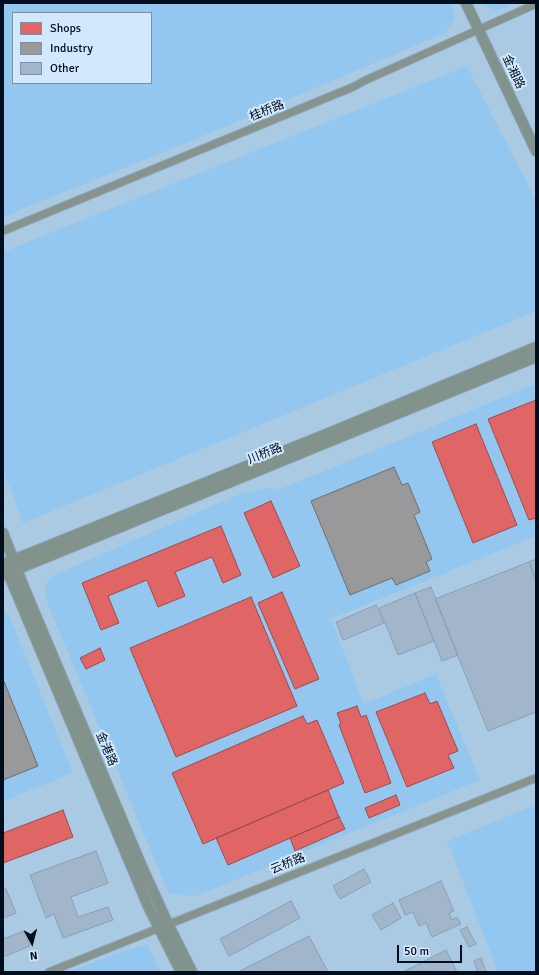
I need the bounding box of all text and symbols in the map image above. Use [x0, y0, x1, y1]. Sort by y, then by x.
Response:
legend [12, 12, 152, 84]
text: Shops [50, 21, 81, 36]
text: Industry [50, 41, 93, 56]
street label: 金湘路 [499, 53, 527, 91]
text: Other [50, 61, 79, 76]
street label: 桂桥路 [248, 98, 286, 124]
street label: 川桥路 [246, 441, 284, 467]
street label: 金港路 [92, 730, 120, 768]
street label: 云桥路 [269, 851, 307, 877]
north arrow [12, 923, 52, 963]
scale bar [399, 937, 464, 963]
text: 50 m [404, 944, 429, 959]
text: N [29, 948, 38, 962]

